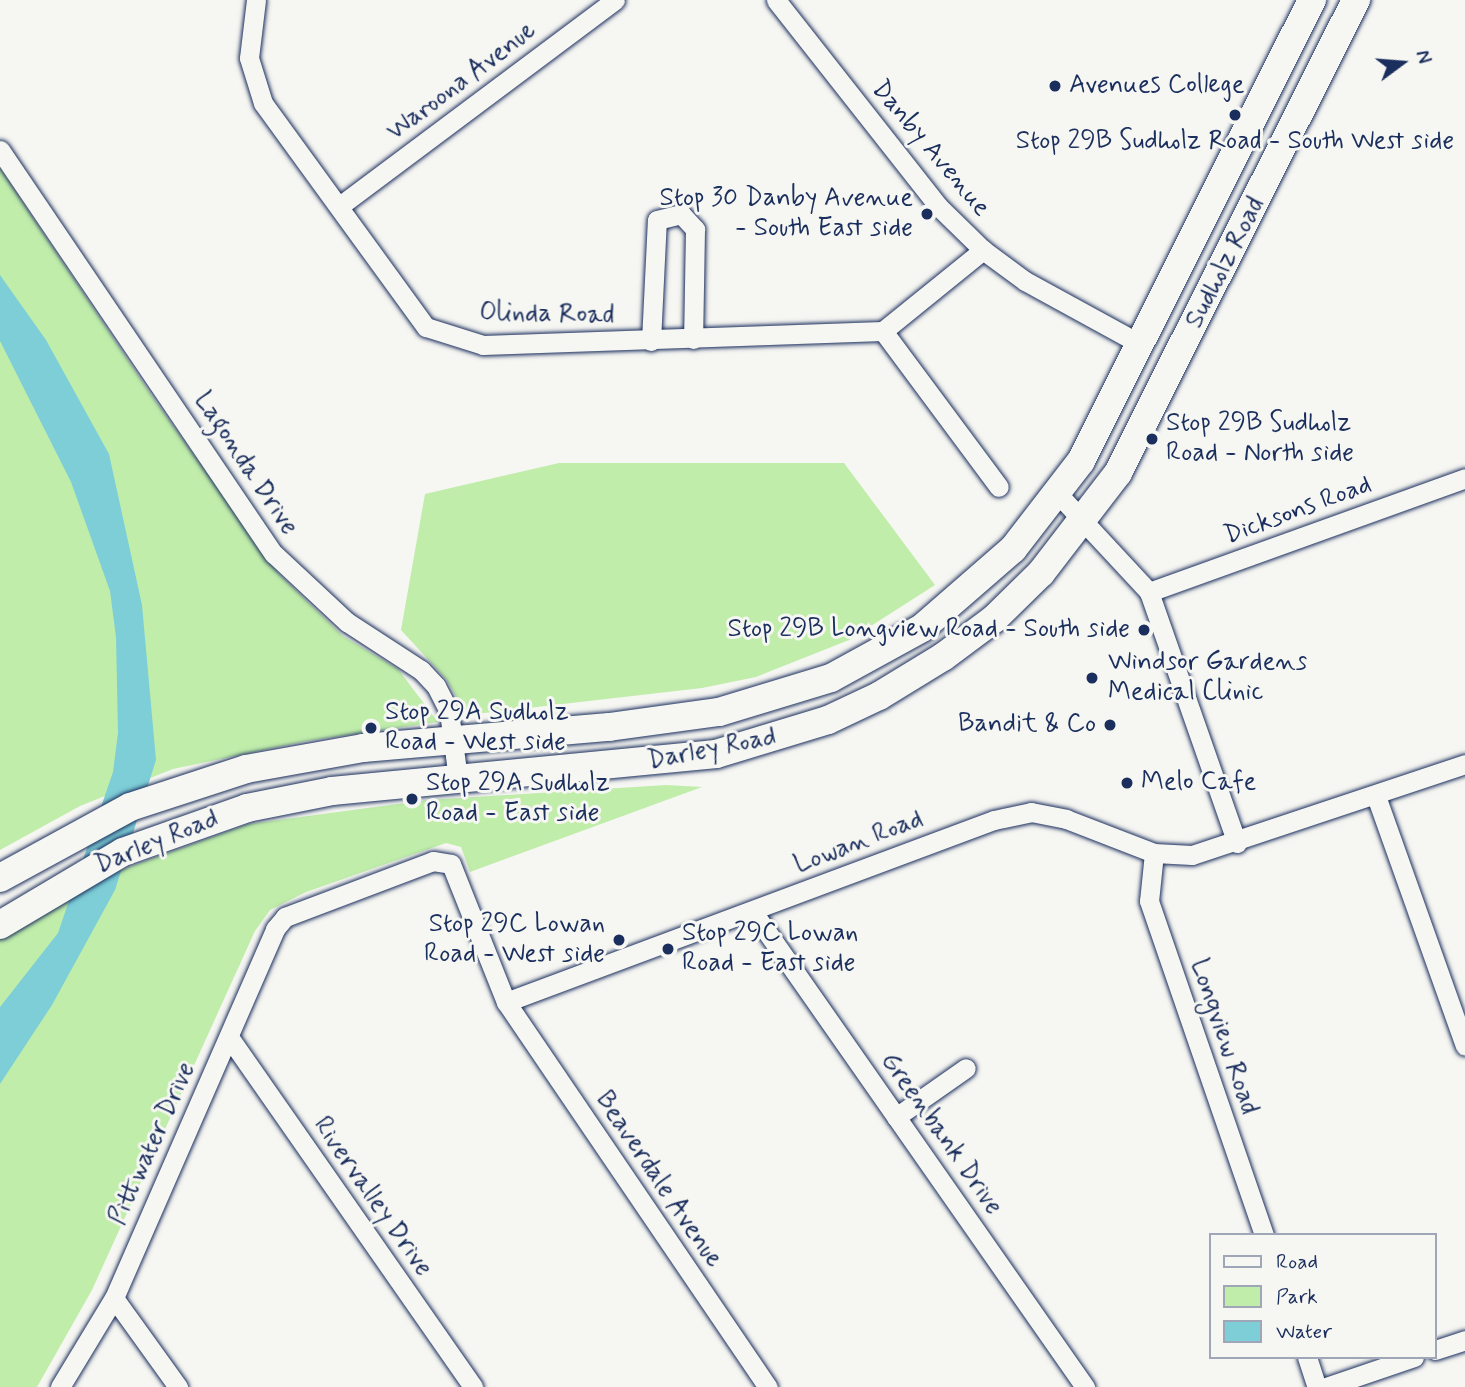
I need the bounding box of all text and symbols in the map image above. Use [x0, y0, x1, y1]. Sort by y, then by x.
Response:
street label: Waroona Avenue [379, 14, 545, 150]
north arrow [1367, 28, 1437, 98]
text: N [1409, 48, 1436, 67]
place label: Avenues College [1069, 70, 1245, 102]
street label: Danby Avenue [866, 77, 994, 221]
marker: Avenues College [1047, 78, 1063, 94]
marker: Stop 29B Sudholz Road - South West side [1227, 107, 1243, 123]
place label: Stop 29B Sudholz Road - South West side [1016, 126, 1454, 158]
place label: Stop 30 Danby Avenue - South East side [667, 183, 913, 244]
street label: Sudholz Road [1180, 193, 1272, 333]
marker: Stop 30 Danby Avenue - South East side [919, 206, 935, 222]
street label: Olinda Road [481, 298, 613, 332]
street label: Lagonda Drive [186, 387, 304, 541]
place label: Stop 29B Sudholz Road - North side [1166, 408, 1354, 470]
marker: Stop 29B Sudholz Road - North side [1144, 431, 1160, 447]
street label: Dicksons Road [1220, 470, 1376, 552]
place label: Stop 29B Longview Road - South side [734, 614, 1130, 646]
marker: Stop 29B Longview Road - South side [1136, 622, 1152, 638]
place label: Windsor Gardens Medical Clinic [1108, 647, 1295, 708]
marker: Windsor Gardens Medical Clinic [1082, 668, 1102, 688]
place label: Stop 29A Sudholz Road - West side [385, 697, 572, 758]
place label: Bandit & Co [958, 709, 1096, 741]
marker: Bandit & Co [1102, 717, 1118, 733]
marker: Stop 29A Sudholz Road - West side [363, 720, 379, 736]
street label: Darley Road [645, 722, 779, 778]
place label: Melo Cafe [1141, 767, 1256, 799]
place label: Stop 29A Sudholz Road - East side [426, 768, 613, 830]
marker: Melo Cafe [1119, 775, 1135, 791]
marker: Stop 29A Sudholz Road - East side [404, 791, 420, 807]
street label: Darley Road [90, 804, 224, 882]
street label: Lowan Road [790, 804, 928, 882]
place label: Stop 29C Lowan Road - West side [423, 909, 605, 970]
place label: Stop 29C Lowan Road - East side [682, 918, 864, 979]
marker: Stop 29C Lowan Road - West side [611, 932, 627, 948]
marker: Stop 29C Lowan Road - East side [660, 941, 676, 957]
street label: Longview Road [1182, 956, 1264, 1118]
street label: Greenbank Drive [873, 1047, 1009, 1221]
street label: Pittwater Drive [103, 1058, 203, 1230]
street label: Beaverdale Avenue [586, 1084, 730, 1276]
street label: Rivervalley Drive [306, 1112, 438, 1282]
legend [1210, 1233, 1437, 1359]
text: Road [1276, 1248, 1318, 1276]
text: Park [1276, 1283, 1318, 1311]
text: Water [1276, 1318, 1332, 1346]

